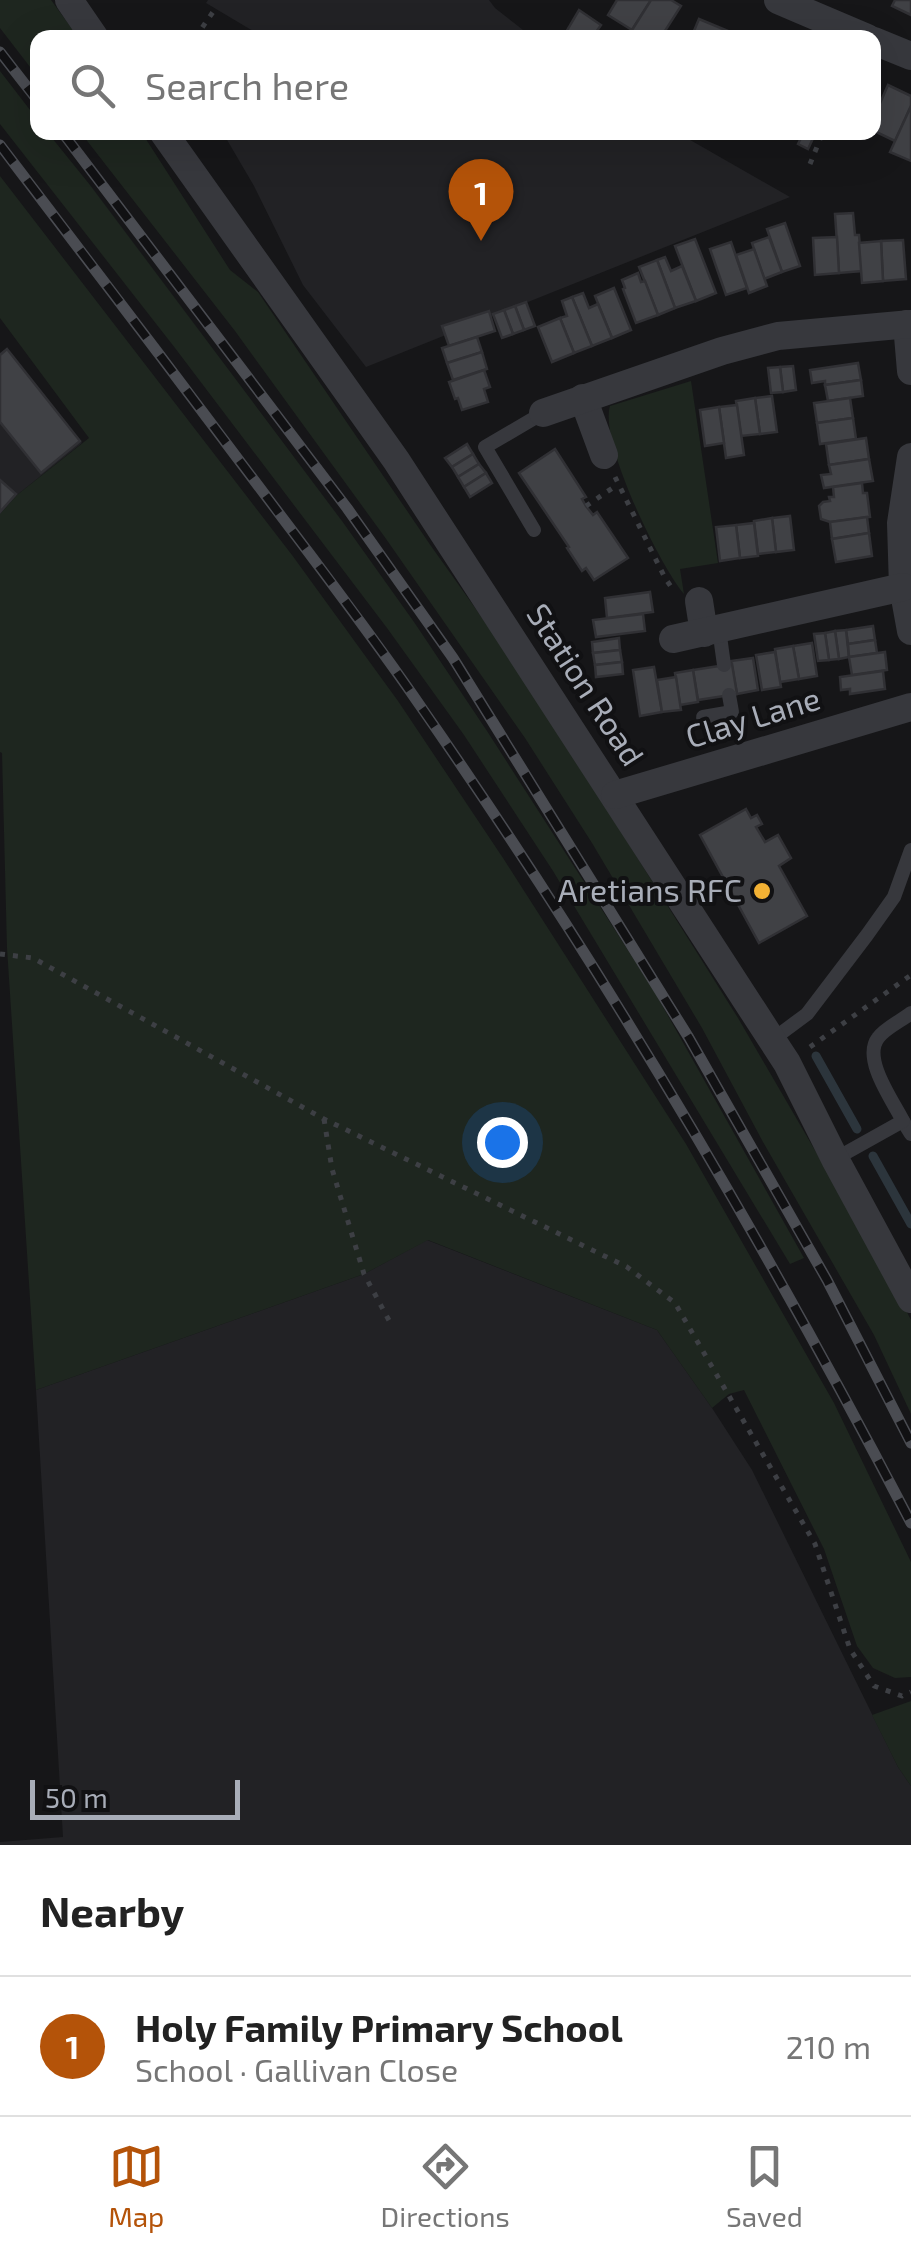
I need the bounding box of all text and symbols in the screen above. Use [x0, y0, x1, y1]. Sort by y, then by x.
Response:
search box [30, 30, 881, 140]
icon: search [65, 58, 120, 113]
text: Search here [145, 62, 349, 108]
pin: 1 [448, 158, 514, 241]
street label: Station Road [520, 596, 653, 772]
street label: Clay Lane [681, 678, 824, 754]
place label: Aretians RFC [558, 870, 742, 908]
marker: Aretians RFC [751, 880, 773, 902]
your location [477, 1117, 528, 1168]
scale bar [30, 1775, 240, 1820]
text: 50 m [45, 1780, 108, 1814]
text: Nearby [40, 1885, 184, 1935]
text: Holy Family Primary School [135, 2004, 623, 2050]
text: 1 [66, 2027, 79, 2065]
text: 210 m [786, 2027, 871, 2065]
text: School · Gallivan Close [135, 2050, 458, 2088]
tab: Map [108, 2139, 164, 2233]
tab: Directions [381, 2139, 510, 2233]
tab: Saved [726, 2139, 803, 2233]

